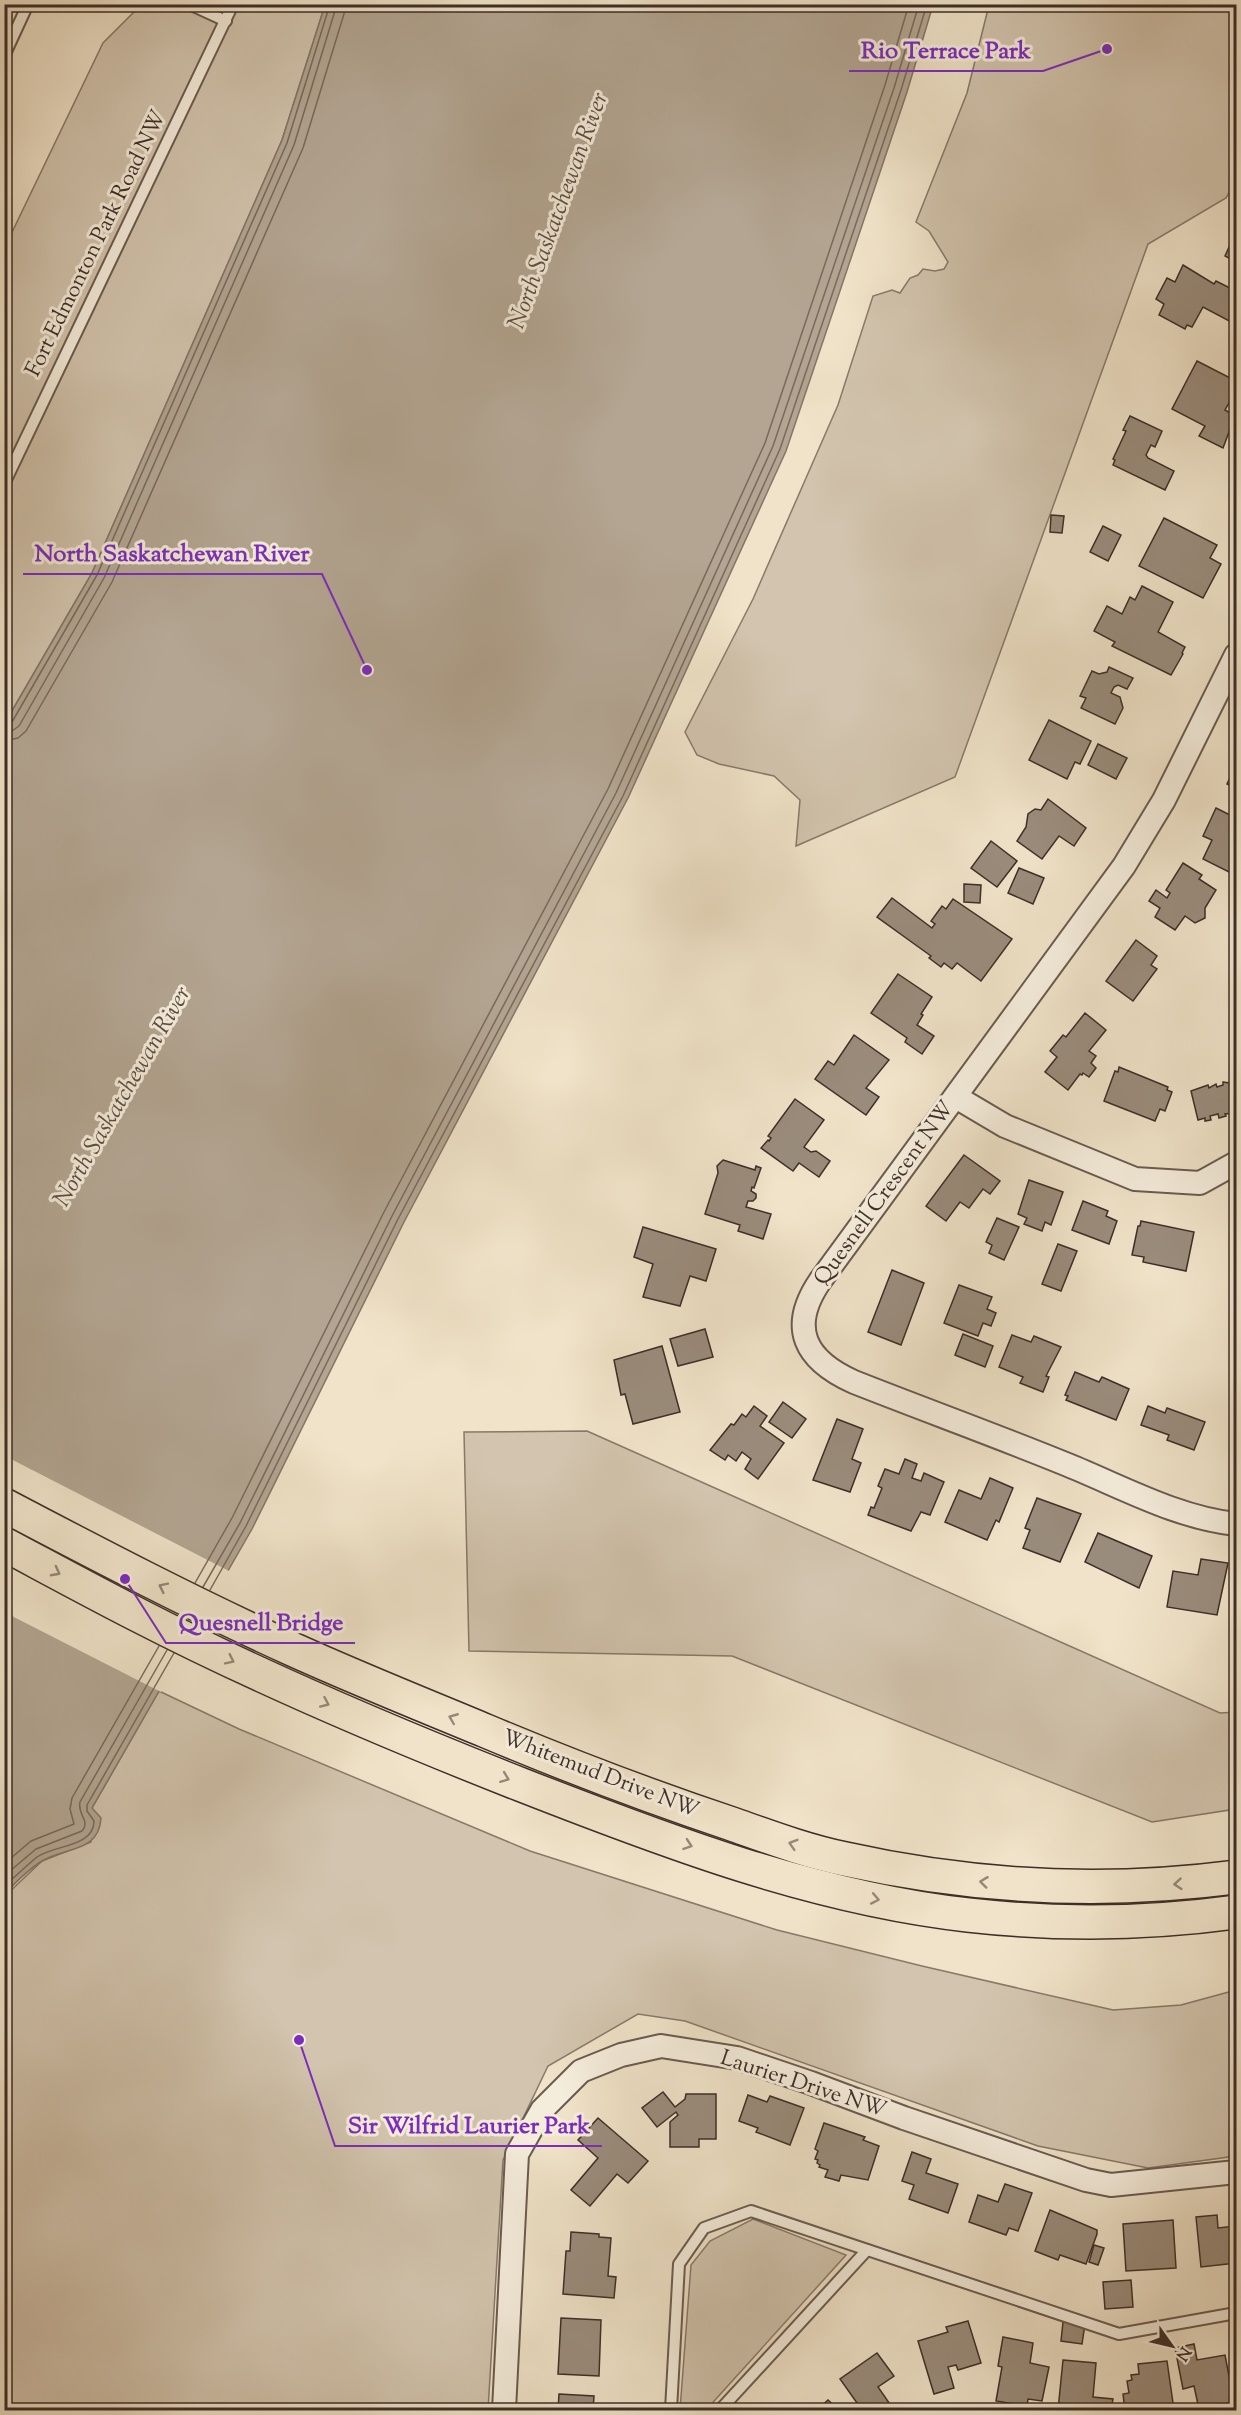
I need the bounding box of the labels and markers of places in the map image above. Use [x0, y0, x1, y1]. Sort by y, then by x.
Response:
callout: Rio Terrace Park [849, 29, 1043, 71]
callout: North Saskatchewan River [23, 532, 322, 574]
callout: Quesnell Bridge [166, 1601, 355, 1643]
callout: Sir Wilfrid Laurier Park [335, 2104, 602, 2146]

